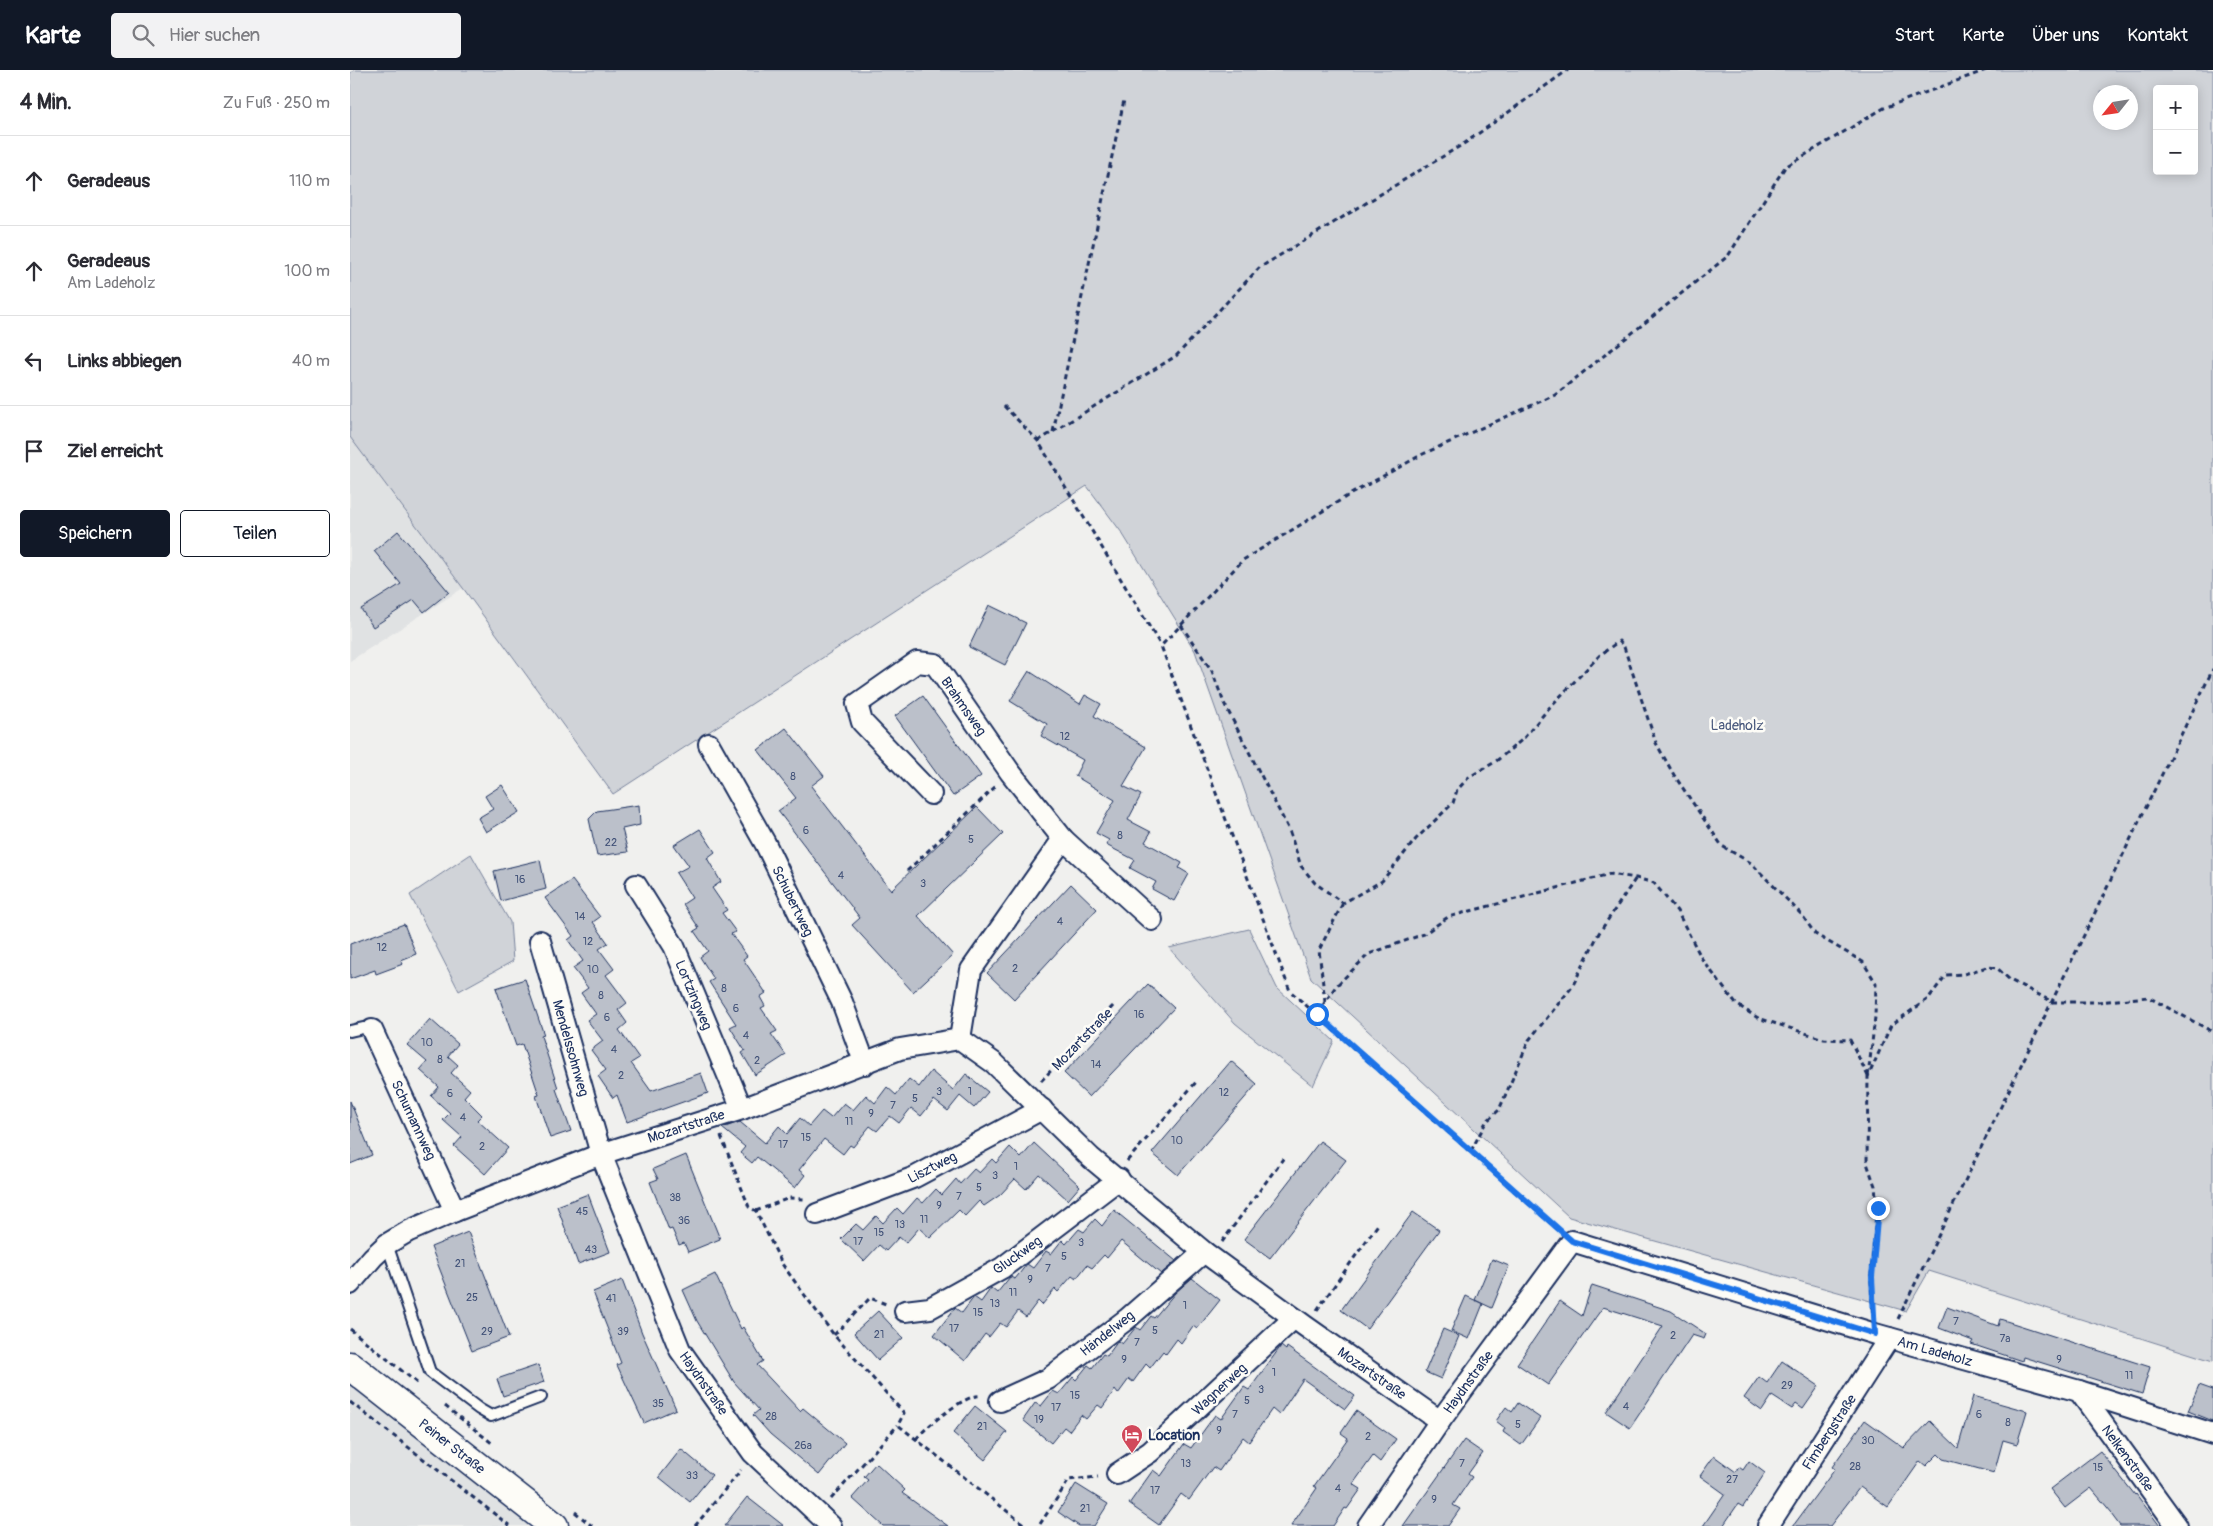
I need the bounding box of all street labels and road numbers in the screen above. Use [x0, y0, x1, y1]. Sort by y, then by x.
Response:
street label: Brahmsweg [937, 674, 990, 739]
street label: Schubertweg [768, 863, 817, 939]
street label: Lortzingweg [671, 958, 716, 1033]
street label: Mendelssohnweg [549, 998, 592, 1098]
street label: Mozartstraße [1048, 1005, 1116, 1074]
street label: Schumannweg [388, 1078, 439, 1163]
street label: Mozartstraße [645, 1106, 727, 1147]
street label: Lisztweg [905, 1148, 960, 1187]
street label: Gluckweg [990, 1232, 1045, 1278]
street label: Händelweg [1077, 1307, 1138, 1360]
street label: Am Ladeholz [1895, 1333, 1974, 1370]
street label: Mozartstraße [1334, 1344, 1409, 1403]
street label: Haydnstraße [1440, 1347, 1497, 1417]
street label: Haydnstraße [675, 1348, 732, 1418]
street label: Wagnerweg [1188, 1360, 1250, 1419]
street label: Fimbergstraße [1799, 1391, 1860, 1473]
street label: Peiner Straße [415, 1415, 488, 1478]
street label: Nelkenstraße [2098, 1422, 2157, 1495]

